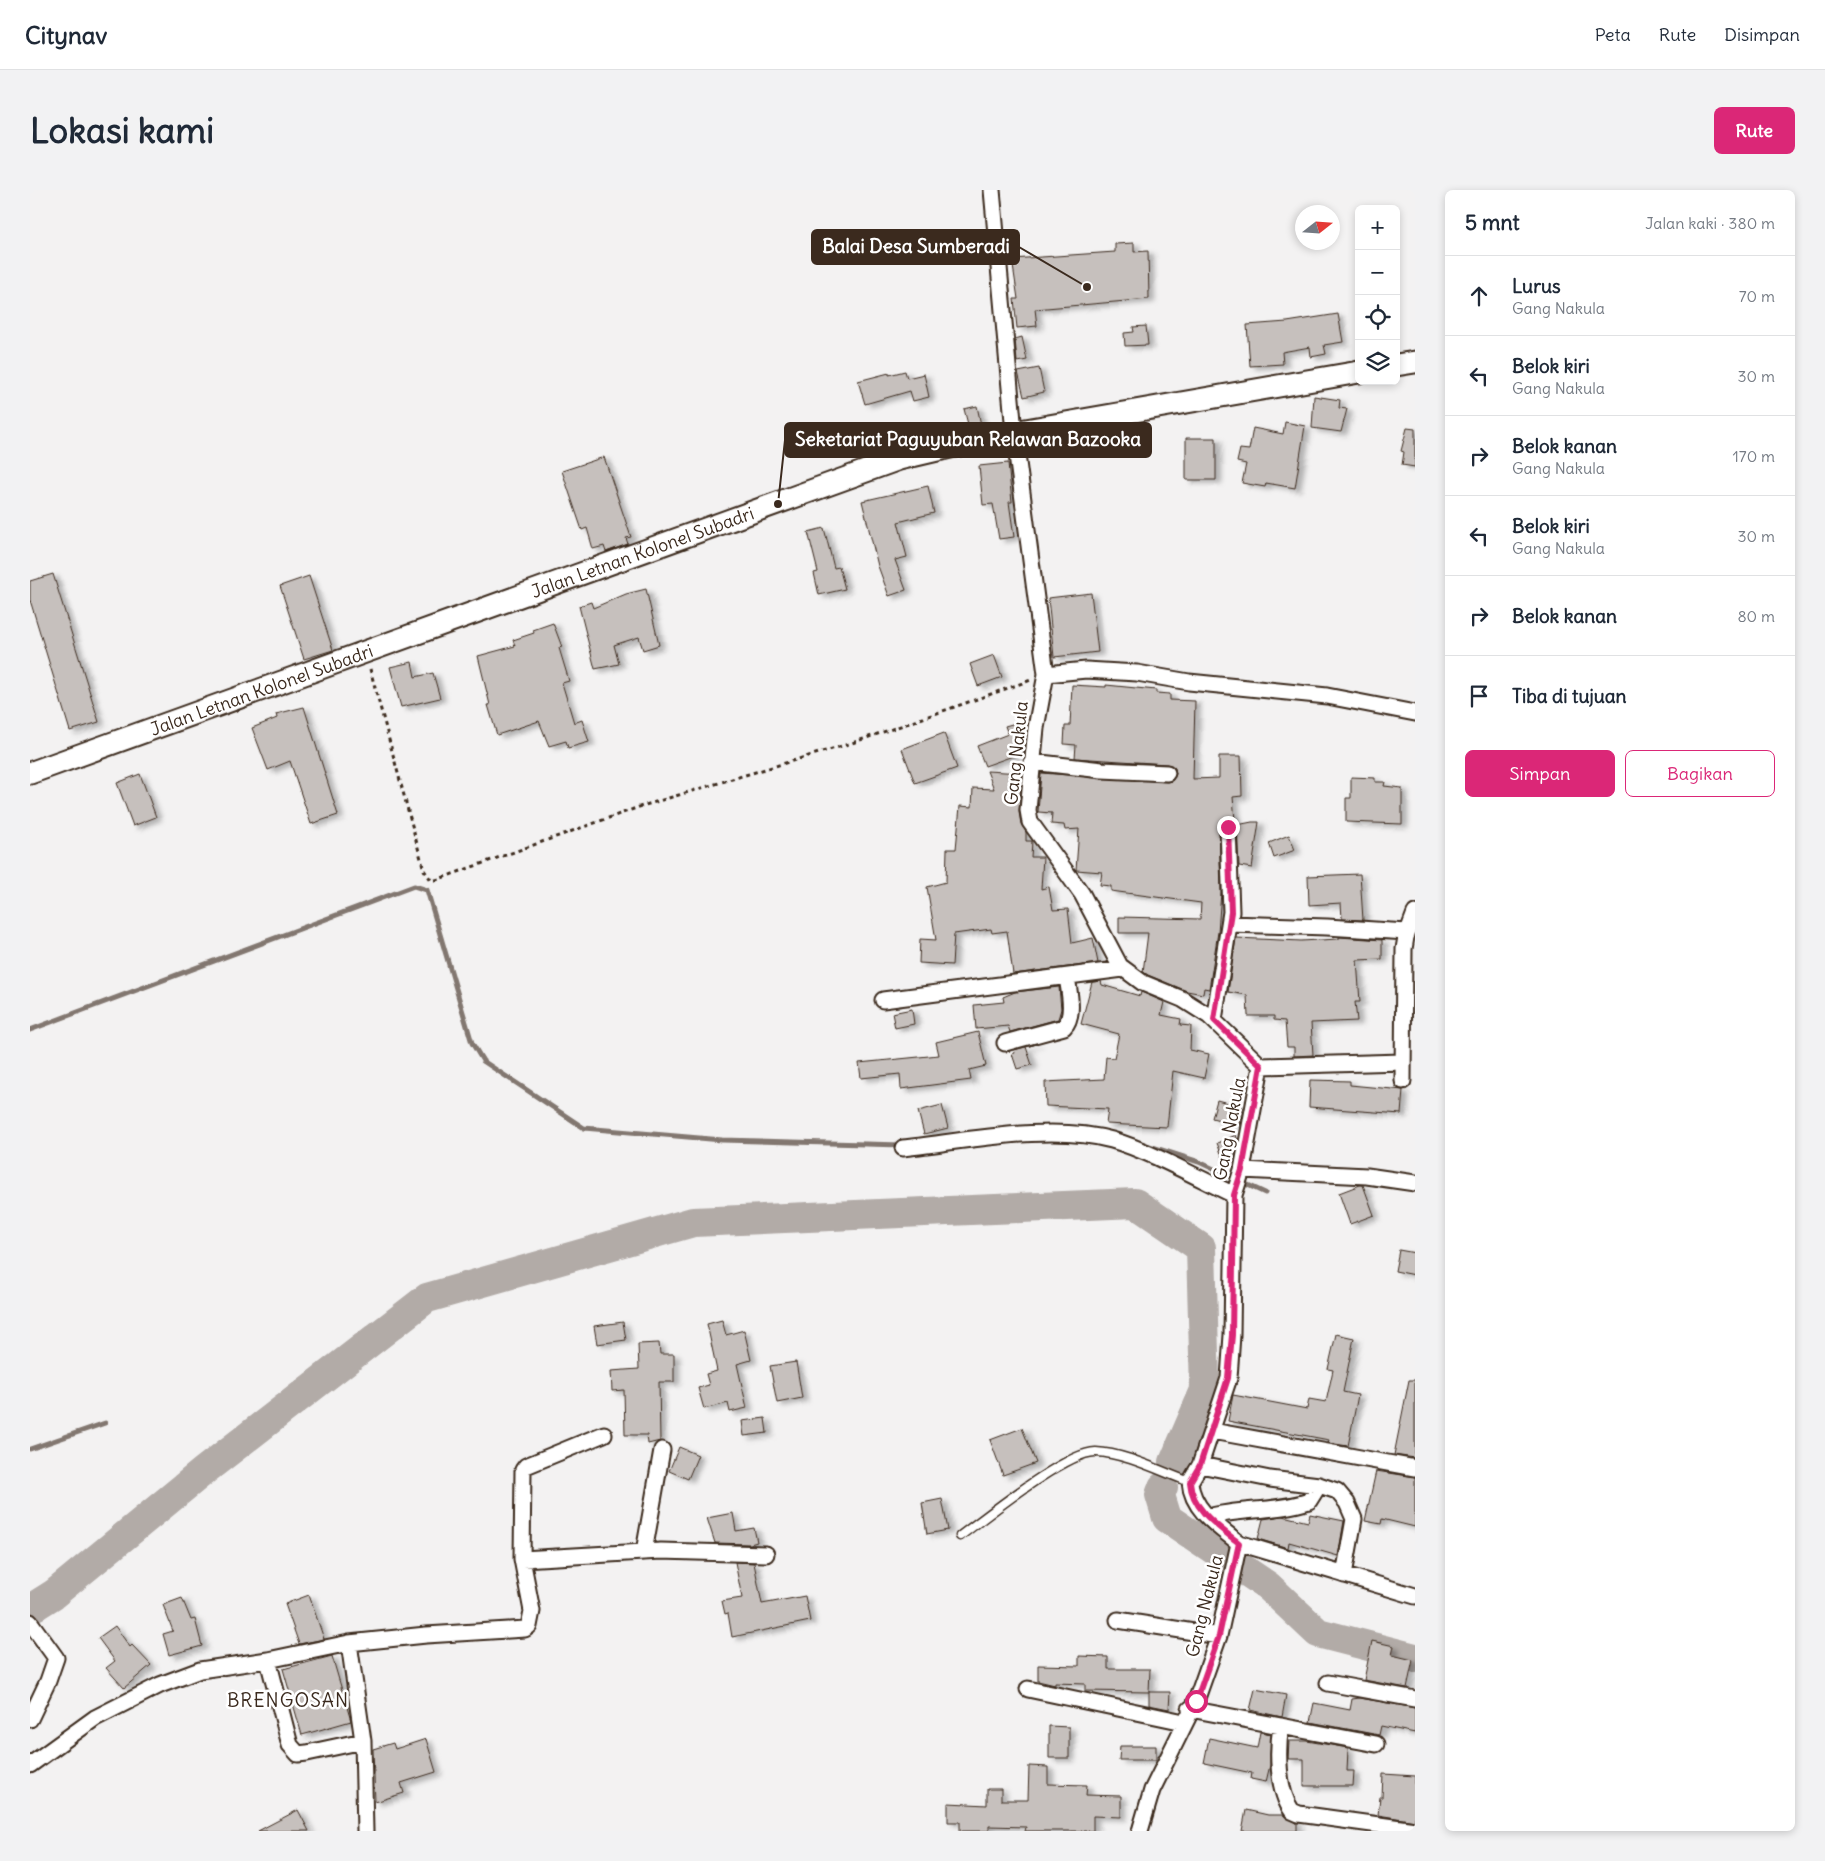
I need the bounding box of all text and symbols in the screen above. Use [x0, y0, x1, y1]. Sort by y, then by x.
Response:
text: Citynav [25, 20, 107, 50]
text: Peta [1595, 23, 1631, 46]
text: Rute [1659, 23, 1696, 46]
text: Disimpan [1724, 23, 1800, 46]
button: Rute [1714, 107, 1795, 154]
text: Lokasi kami [30, 108, 214, 152]
north arrow [1295, 205, 1340, 250]
map controls [1355, 205, 1400, 385]
button: + [1355, 205, 1400, 250]
text: 5 mnt [1465, 209, 1520, 236]
text: Jalan kaki · 380 m [1645, 213, 1775, 233]
callout: Balai Desa Sumberadi [812, 230, 1019, 264]
text: Balai Desa Sumberadi [822, 234, 1010, 258]
button: − [1355, 250, 1400, 295]
text: Lurus [1512, 274, 1561, 298]
icon: ahead [1465, 282, 1493, 310]
text: 70 m [1739, 286, 1775, 306]
button: locate [1355, 295, 1400, 340]
text: Gang Nakula [1512, 298, 1605, 318]
button: layers [1355, 340, 1400, 385]
text: Belok kiri [1512, 354, 1590, 378]
icon: left [1465, 362, 1493, 390]
text: 30 m [1738, 366, 1775, 386]
text: Gang Nakula [1512, 378, 1605, 398]
callout: Seketariat Paguyuban Relawan Bazooka [785, 423, 1151, 457]
text: Seketariat Paguyuban Relawan Bazooka [795, 427, 1141, 451]
text: Belok kanan [1512, 434, 1617, 458]
icon: right [1465, 442, 1493, 470]
text: 170 m [1732, 446, 1775, 466]
text: Gang Nakula [1512, 458, 1605, 478]
street label: Jalan Letnan Kolonel Subadri [528, 501, 757, 603]
text: Belok kiri [1512, 514, 1590, 538]
icon: left [1465, 522, 1493, 550]
text: 30 m [1738, 526, 1775, 546]
text: Gang Nakula [1512, 538, 1605, 558]
icon: right [1465, 602, 1493, 630]
text: Belok kanan [1512, 604, 1617, 628]
text: 80 m [1737, 606, 1775, 626]
street label: Jalan Letnan Kolonel Subadri [147, 639, 376, 740]
icon: arrive [1465, 682, 1493, 710]
text: Tiba di tujuan [1512, 684, 1627, 708]
street label: Gang Nakula [999, 700, 1033, 806]
button: Simpan [1465, 750, 1615, 797]
button: Bagikan [1625, 750, 1775, 797]
route end [1217, 816, 1240, 839]
street label: Gang Nakula [1208, 1075, 1250, 1183]
street label: Gang Nakula [1180, 1552, 1228, 1660]
district label: BRENGOSAN [227, 1688, 349, 1712]
route start [1185, 1690, 1208, 1713]

